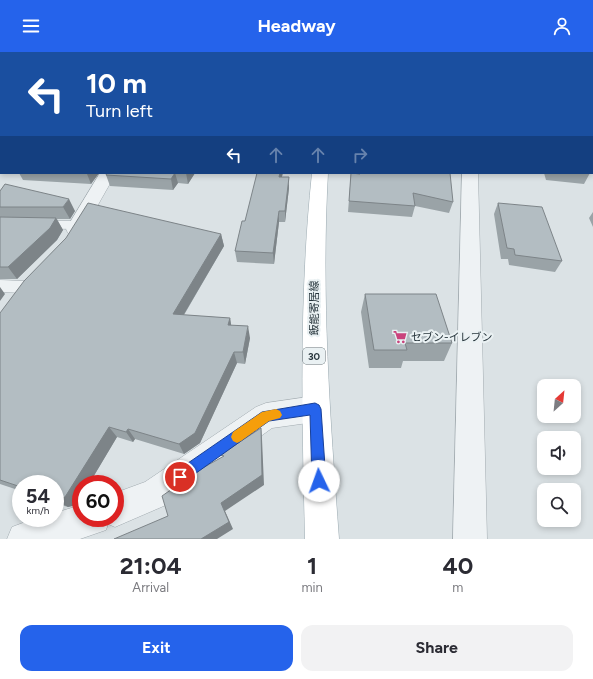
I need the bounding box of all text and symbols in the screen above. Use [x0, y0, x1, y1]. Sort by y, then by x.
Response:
icon: menu [20, 15, 42, 37]
text: Headway [257, 15, 336, 37]
icon: person [551, 15, 573, 37]
text: 10 m [86, 66, 147, 100]
icon: left [20, 68, 72, 120]
text: Turn left [86, 100, 153, 122]
icon: left [223, 144, 245, 166]
icon: ahead [265, 144, 287, 166]
icon: ahead [307, 144, 329, 166]
icon: right [349, 144, 371, 166]
street label: 飯能寄居線 [308, 281, 321, 336]
supermarket icon: セブン-イレブン [392, 329, 408, 345]
place label: セブン-イレブン [411, 331, 493, 344]
road number: 30 [303, 348, 325, 364]
north arrow [537, 379, 581, 423]
map controls [537, 379, 581, 527]
button: sound [537, 431, 581, 475]
pin [163, 460, 197, 494]
position arrow [298, 460, 340, 502]
icon: arrive [169, 466, 191, 488]
speed limit sign: 60 [72, 475, 124, 527]
button: search [537, 483, 581, 527]
text: 54 [26, 484, 50, 508]
text: km/h [27, 504, 49, 517]
text: 21:04 [120, 551, 182, 580]
text: 1 [307, 551, 317, 580]
text: 40 [443, 551, 473, 580]
text: Arrival [132, 580, 169, 595]
text: min [301, 580, 323, 595]
text: m [452, 580, 463, 595]
button: Exit [20, 625, 293, 671]
button: Share [301, 625, 573, 671]

